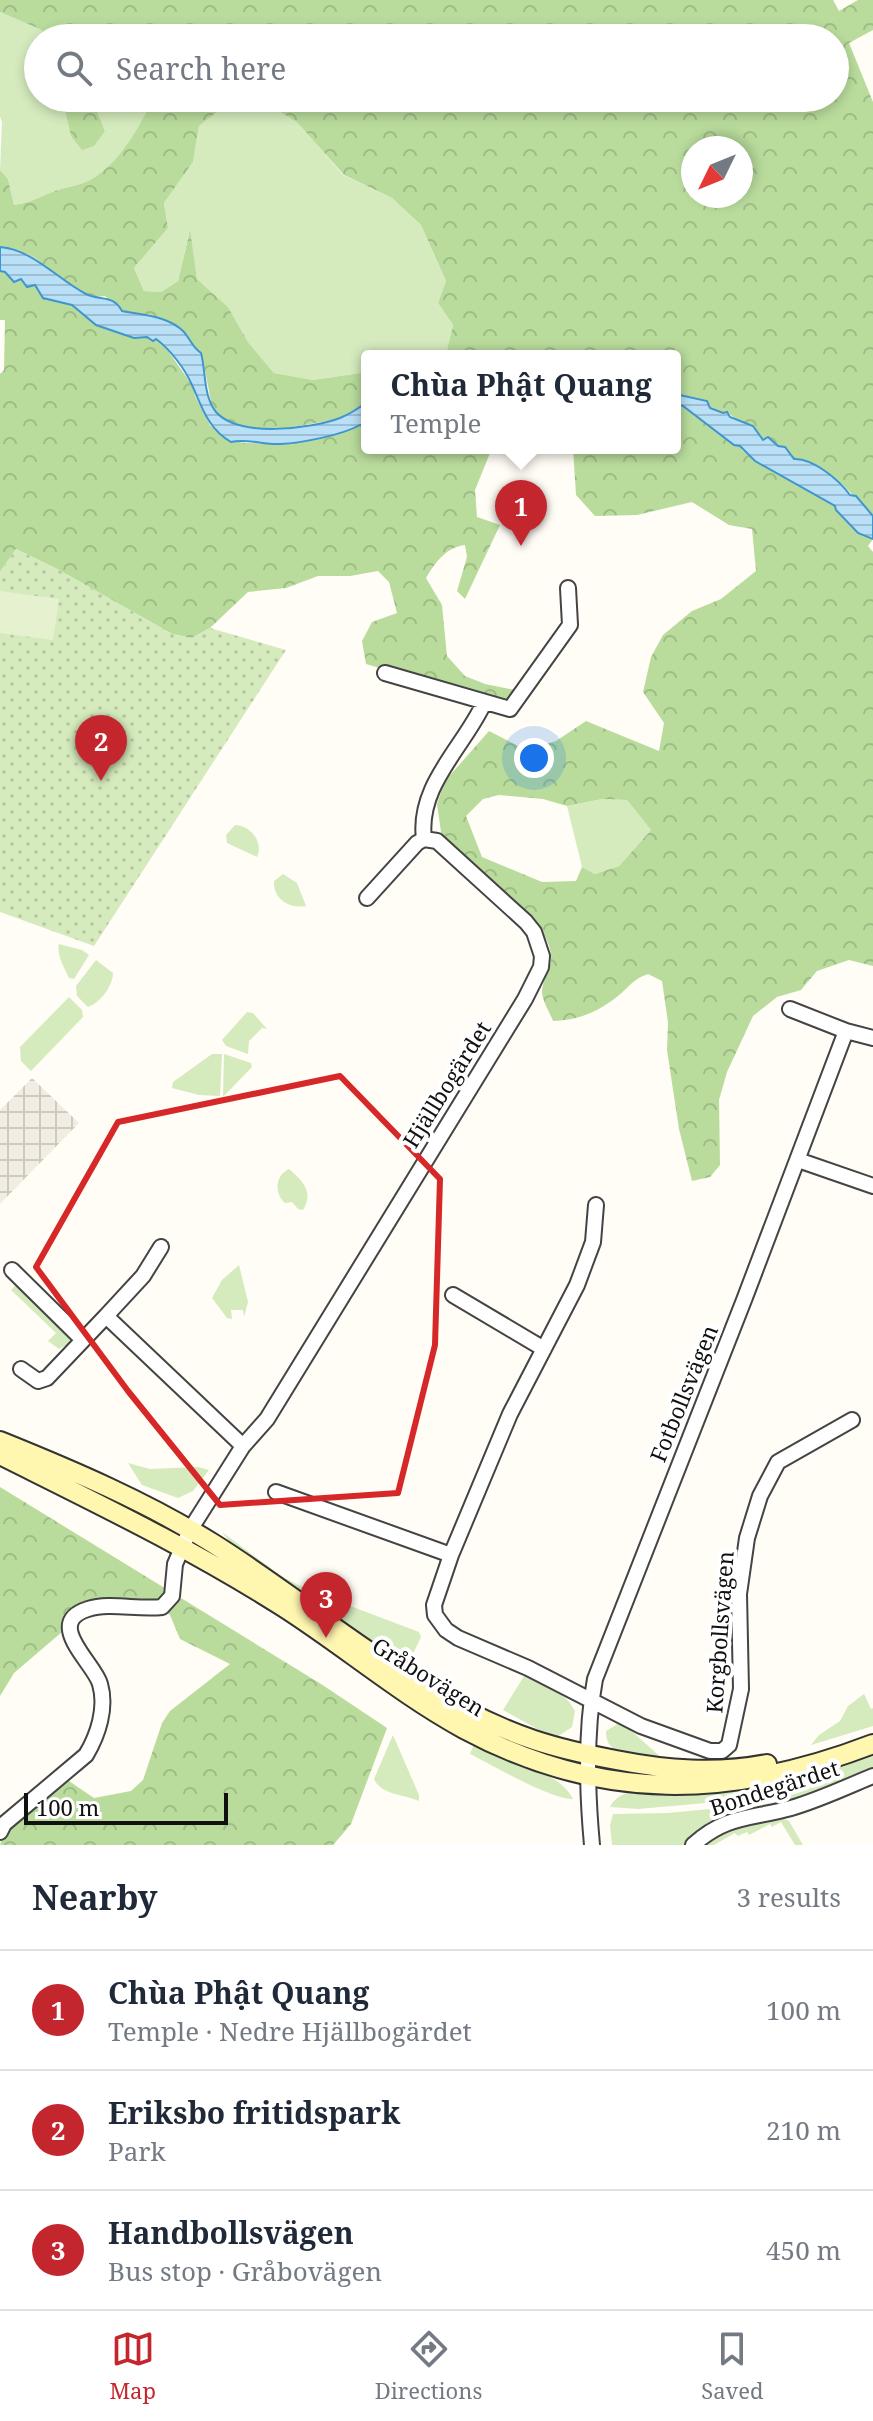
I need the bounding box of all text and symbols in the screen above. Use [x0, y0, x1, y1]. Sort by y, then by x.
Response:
search box [24, 24, 849, 112]
icon: search [52, 46, 96, 90]
text: Search here [116, 48, 286, 89]
north arrow [681, 136, 753, 208]
popup [361, 350, 681, 454]
text: Chùa Phật Quang [390, 364, 652, 405]
text: Temple [390, 405, 481, 441]
pin: 1 [495, 480, 547, 546]
pin: 2 [75, 715, 127, 781]
your location [514, 738, 554, 778]
street label: Hjällbogärdet [395, 1015, 497, 1153]
street label: Fotbollsvägen [642, 1320, 724, 1466]
street label: Korgbollsvägen [698, 1550, 740, 1714]
pin: 3 [300, 1572, 352, 1638]
street label: Gråbovägen [367, 1630, 491, 1722]
street label: Bondegärdet [706, 1752, 843, 1822]
scale bar [24, 1789, 228, 1825]
text: 100 m [36, 1792, 99, 1822]
text: Nearby [32, 1874, 158, 1920]
text: 3 results [736, 1879, 841, 1915]
text: Chùa Phật Quang [108, 1972, 369, 2013]
text: 1 [51, 1992, 65, 2028]
text: 100 m [766, 1992, 841, 2028]
text: Temple · Nedre Hjällbogärdet [108, 2013, 472, 2049]
text: Eriksbo fritidspark [108, 2092, 400, 2133]
text: 2 [51, 2112, 65, 2148]
text: 210 m [766, 2112, 841, 2148]
text: Park [108, 2133, 166, 2169]
text: Handbollsvägen [108, 2212, 354, 2253]
text: 3 [51, 2232, 65, 2268]
text: 450 m [766, 2232, 841, 2268]
text: Bus stop · Gråbovägen [108, 2253, 382, 2289]
tab: Map [109, 2327, 156, 2405]
tab: Directions [375, 2327, 482, 2405]
tab: Saved [701, 2327, 764, 2405]

